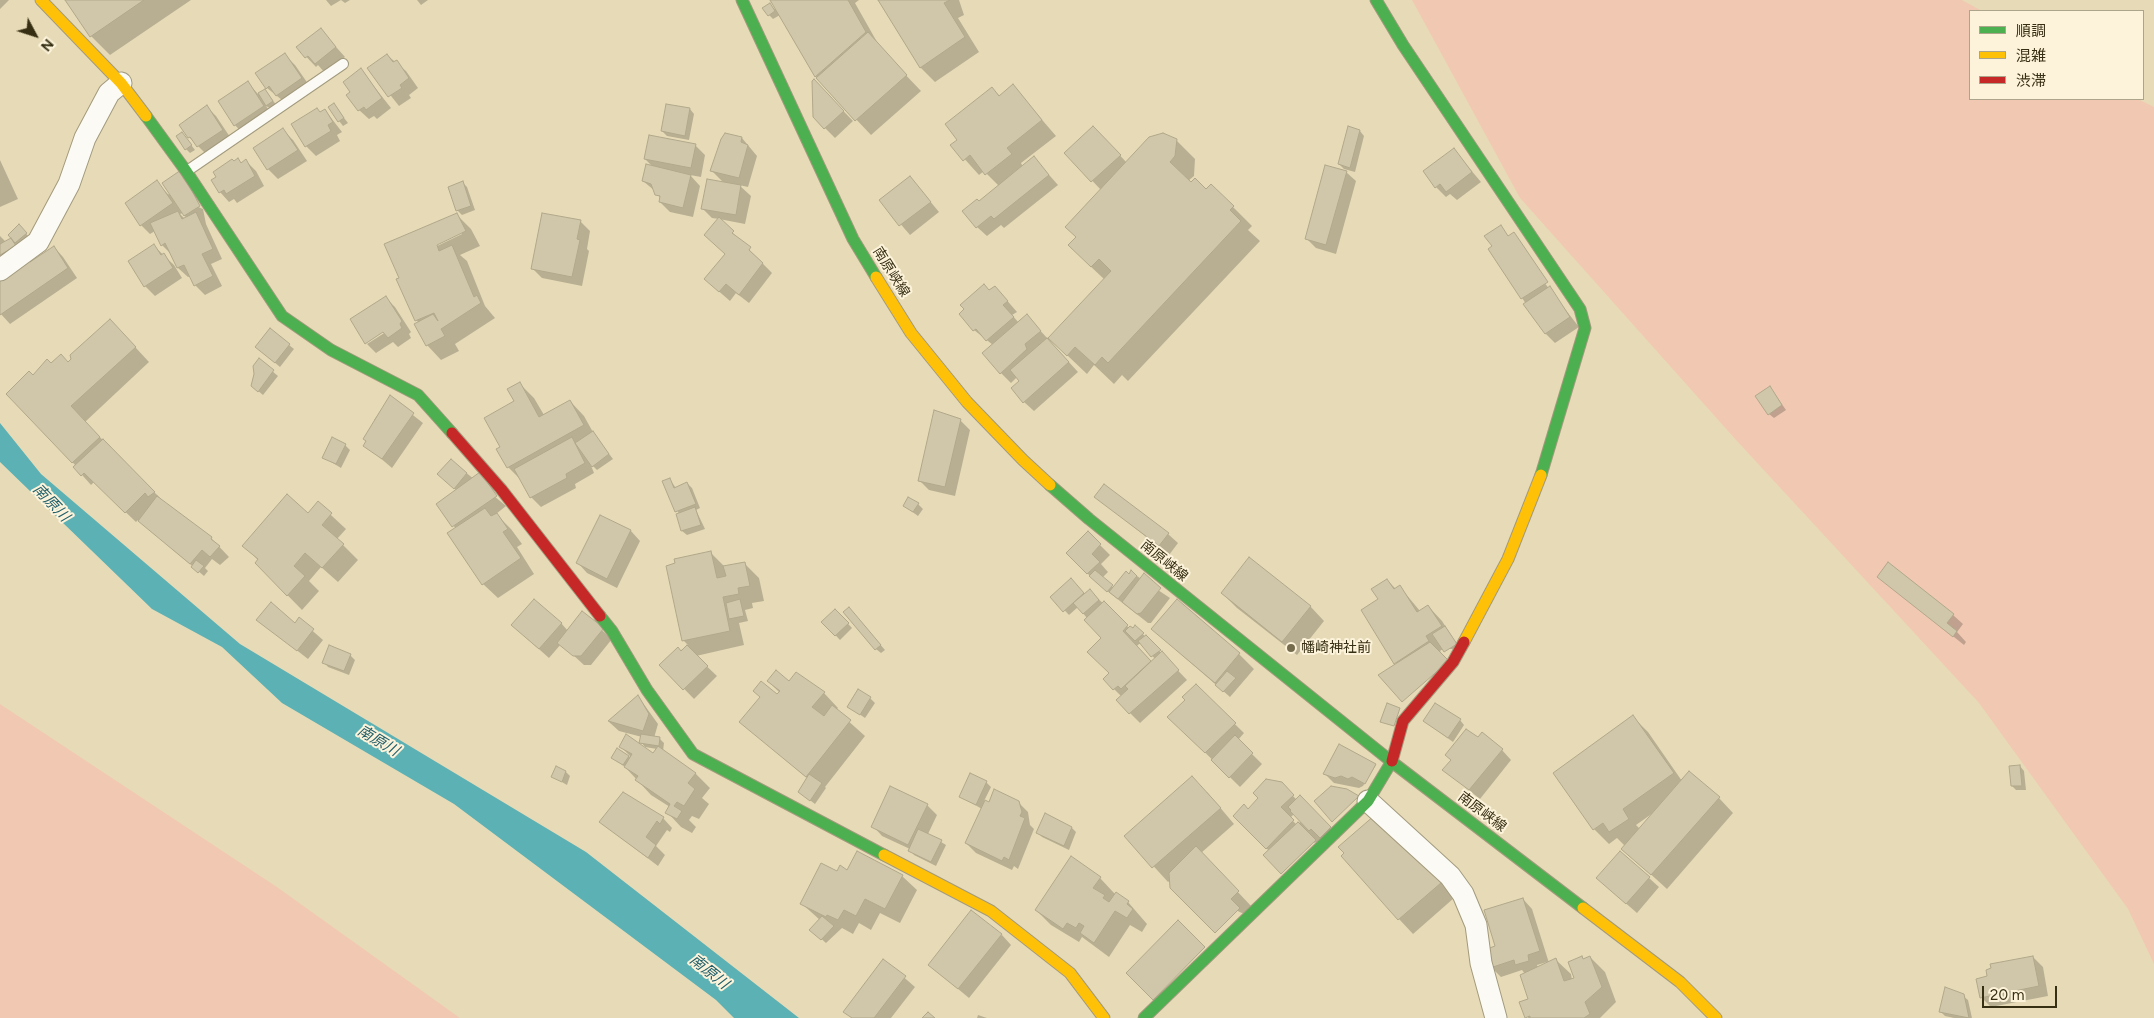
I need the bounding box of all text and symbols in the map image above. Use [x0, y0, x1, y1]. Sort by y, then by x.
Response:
north arrow [10, 10, 60, 60]
legend [1969, 10, 2144, 100]
text: 順調 [2016, 22, 2046, 40]
text: N [37, 35, 57, 55]
text: 混雑 [2016, 47, 2046, 65]
text: 渋滞 [2016, 72, 2046, 90]
street label: 南原峡線 [869, 244, 913, 300]
water label: 南原川 [29, 481, 73, 525]
street label: 南原峡線 [1137, 537, 1191, 585]
place label: 幡崎神社前 [1301, 640, 1371, 656]
marker: 幡崎神社前 [1285, 642, 1297, 654]
water label: 南原川 [354, 722, 402, 760]
street label: 南原峡線 [1455, 788, 1509, 836]
water label: 南原川 [686, 951, 732, 993]
scale bar [1984, 976, 2059, 1008]
text: 20 m [1990, 986, 2024, 1004]

